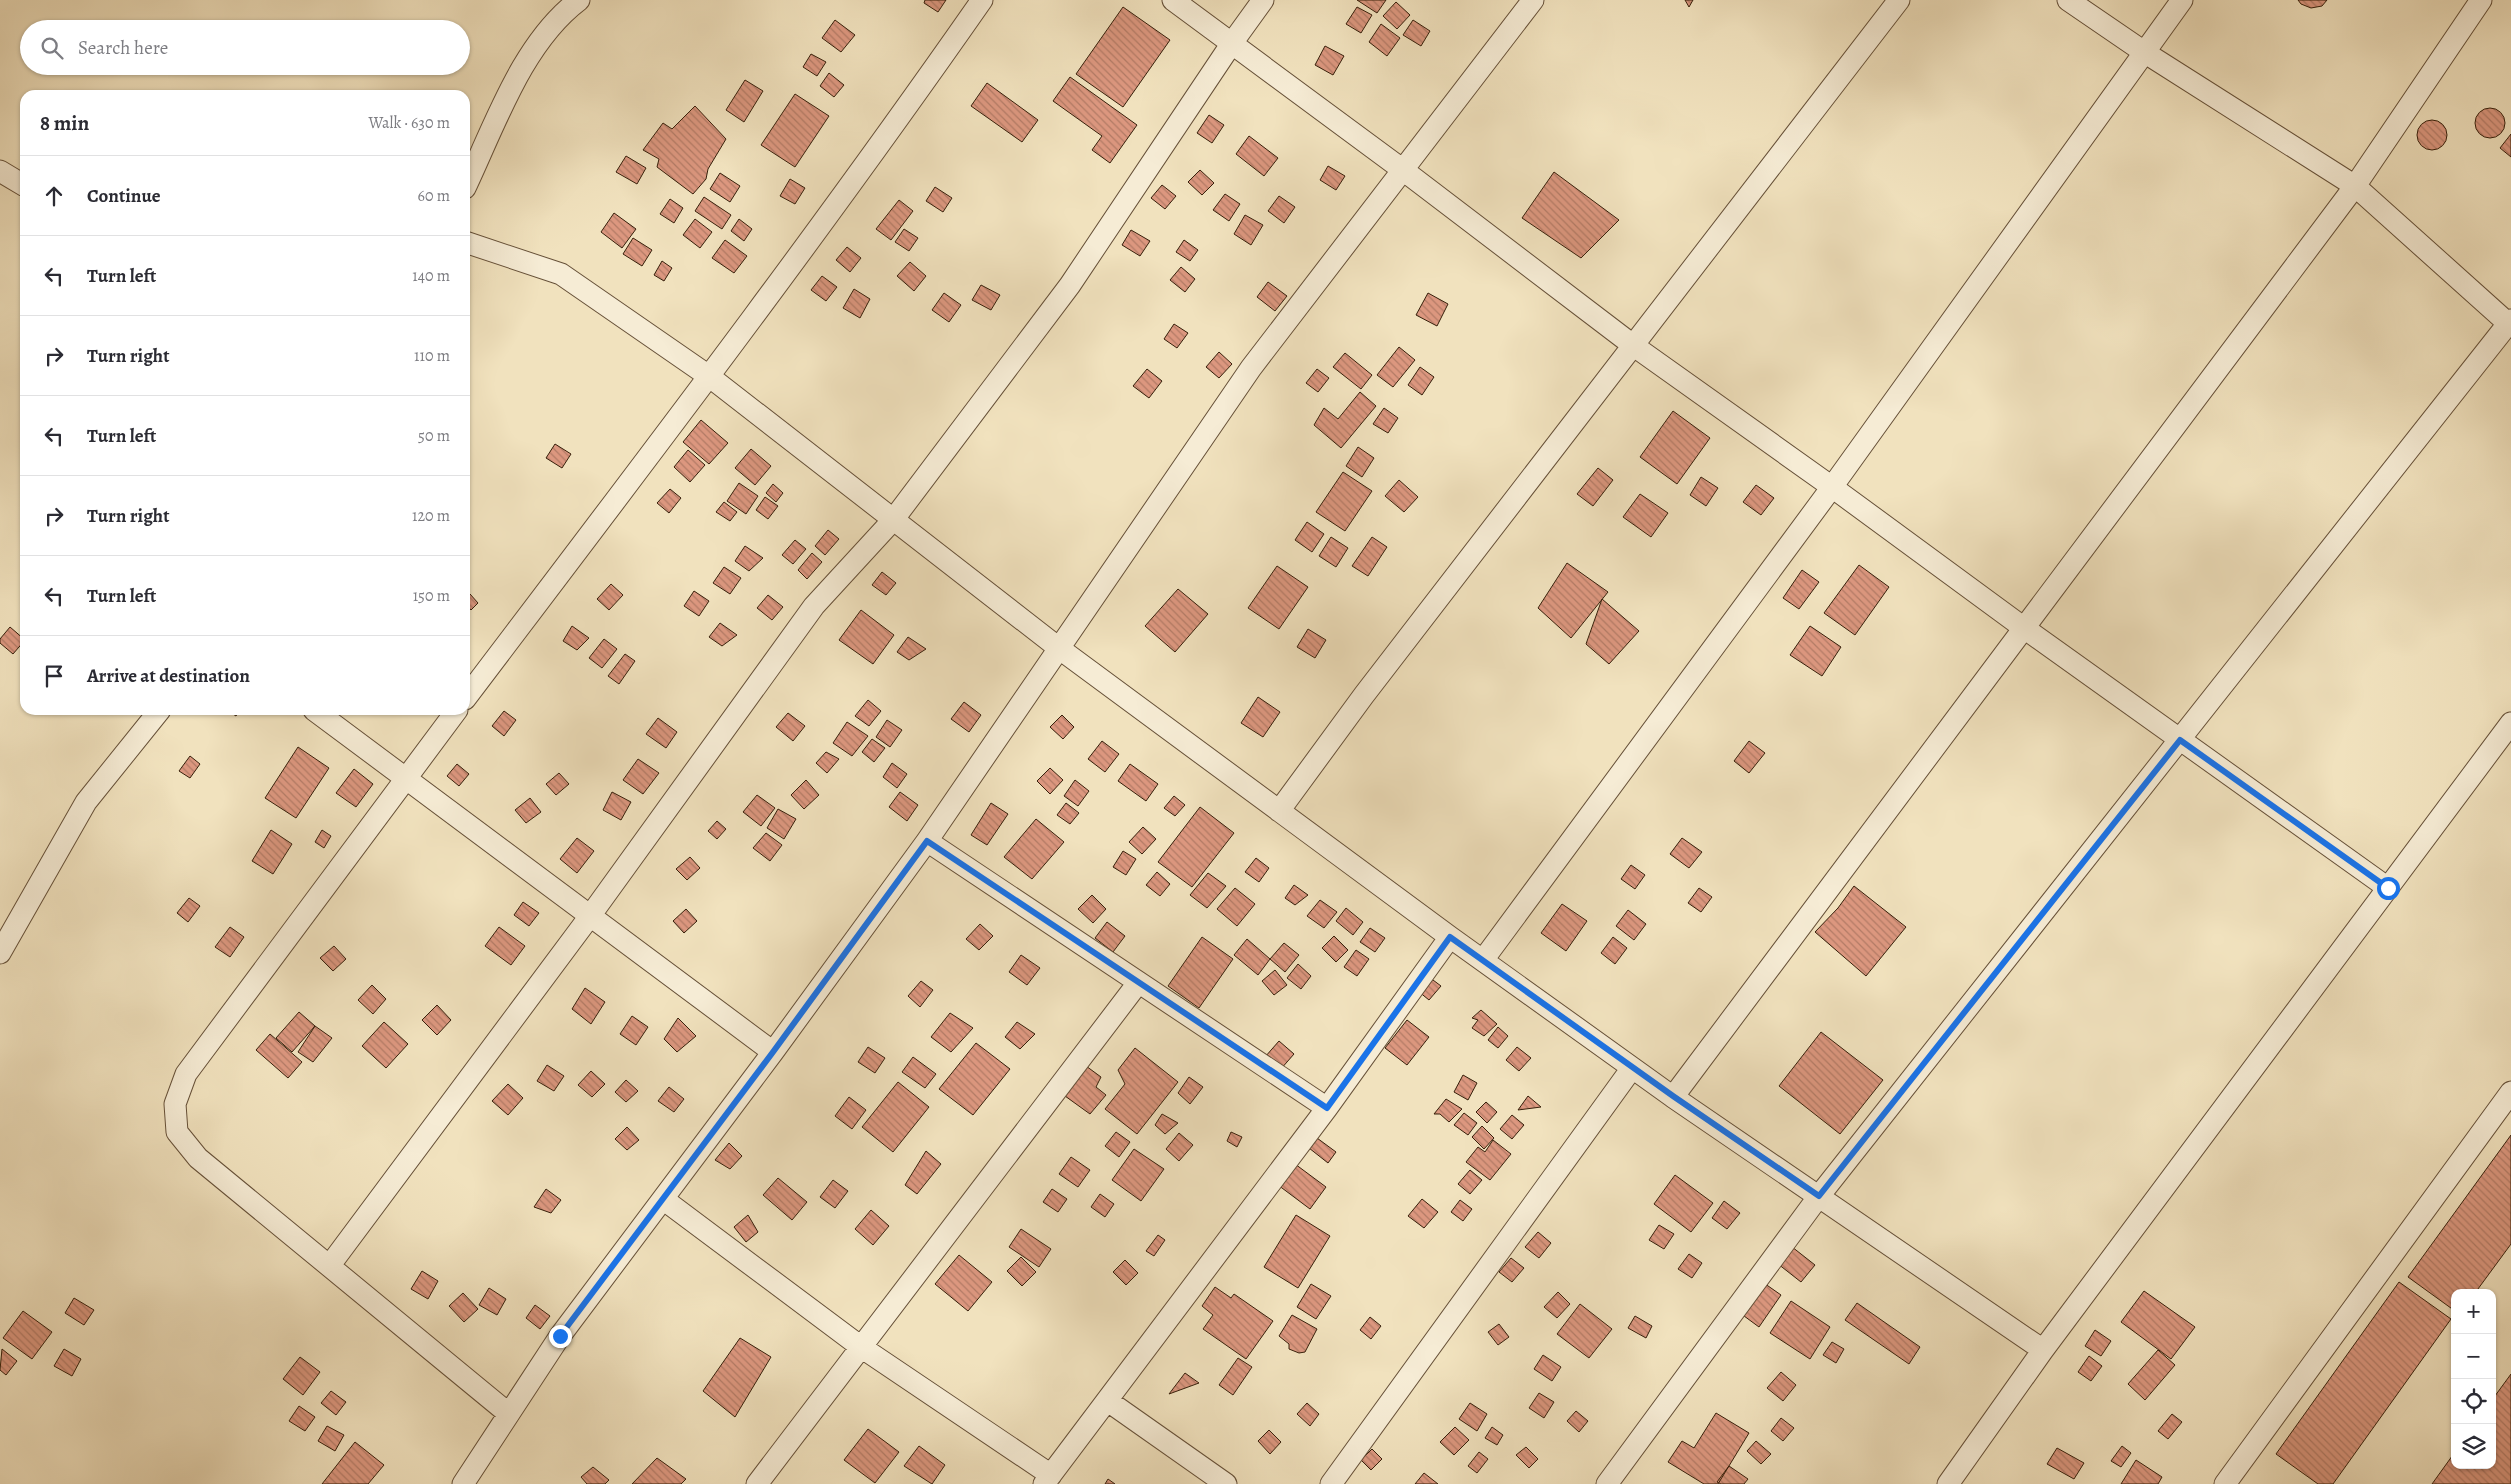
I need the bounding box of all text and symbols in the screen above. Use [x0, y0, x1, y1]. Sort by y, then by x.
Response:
search box [20, 20, 470, 75]
icon: search [38, 34, 66, 62]
text: Search here [78, 35, 168, 61]
text: 8 min [40, 109, 89, 137]
text: Walk · 630 m [368, 112, 450, 134]
icon: ahead [40, 182, 68, 210]
text: Continue [87, 183, 161, 209]
text: 60 m [418, 185, 450, 207]
icon: left [40, 262, 68, 290]
text: Turn left [87, 263, 156, 289]
text: 140 m [412, 265, 450, 287]
icon: right [40, 342, 68, 370]
text: Turn right [87, 343, 169, 369]
text: 110 m [414, 345, 450, 367]
icon: left [40, 422, 68, 450]
text: Turn left [87, 423, 156, 449]
text: 50 m [418, 425, 450, 447]
icon: right [40, 502, 68, 530]
text: Turn right [87, 503, 169, 529]
text: 120 m [412, 505, 450, 527]
icon: left [40, 582, 68, 610]
text: Turn left [87, 583, 156, 609]
text: 150 m [413, 585, 450, 607]
icon: arrive [40, 662, 68, 690]
text: Arrive at destination [87, 663, 250, 689]
route start [2377, 877, 2400, 900]
map controls [2451, 1289, 2496, 1469]
button: + [2451, 1289, 2496, 1334]
route end [549, 1325, 572, 1348]
button: − [2451, 1334, 2496, 1379]
button: locate [2451, 1379, 2496, 1424]
button: layers [2451, 1424, 2496, 1469]

